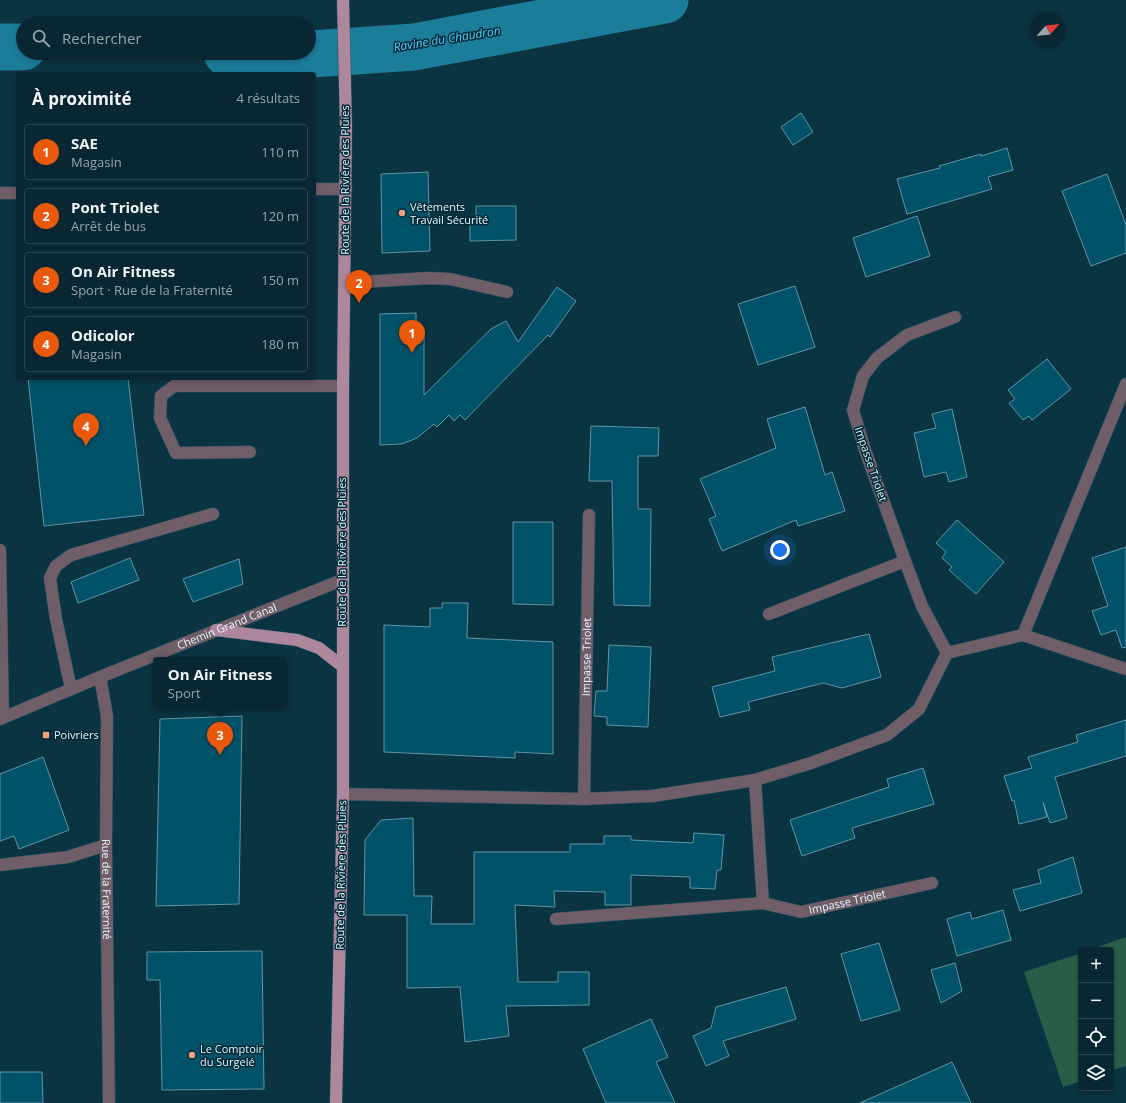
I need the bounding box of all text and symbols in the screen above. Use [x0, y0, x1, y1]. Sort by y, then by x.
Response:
north arrow [1030, 12, 1066, 48]
search box [16, 16, 316, 60]
water label: Ravine du Chaudron [392, 22, 502, 55]
icon: search [30, 27, 52, 49]
text: Rechercher [62, 28, 142, 48]
text: À proximité [32, 87, 131, 110]
text: 4 résultats [236, 89, 300, 107]
street label: Route de la Rivière des Pluies [337, 105, 352, 255]
text: SAE [71, 133, 98, 153]
text: 1 [42, 143, 50, 161]
text: 110 m [261, 143, 299, 161]
text: Magasin [71, 153, 122, 171]
text: Pont Triolet [71, 197, 159, 217]
place label: Vêtements Travail Sécurité [410, 199, 488, 227]
text: 2 [42, 207, 50, 225]
text: 120 m [261, 207, 299, 225]
marker: Vêtements Travail Sécurité [397, 208, 407, 218]
text: Arrêt de bus [71, 217, 146, 235]
text: On Air Fitness [71, 261, 175, 281]
pin: 2 [346, 270, 372, 303]
text: 3 [42, 271, 50, 289]
text: 150 m [261, 271, 299, 289]
text: Sport · Rue de la Fraternité [71, 281, 233, 299]
pin: 1 [399, 320, 425, 353]
text: Odicolor [71, 325, 135, 345]
text: 4 [42, 335, 50, 353]
text: 180 m [261, 335, 299, 353]
text: Magasin [71, 345, 122, 363]
pin: 4 [73, 413, 99, 446]
street label: Impasse Triolet [852, 424, 891, 503]
street label: Route de la Rivière des Pluies [334, 477, 349, 627]
your location [770, 540, 790, 560]
street label: Chemin Grand Canal [174, 599, 279, 652]
street label: Impasse Triolet [578, 618, 594, 696]
popup [153, 657, 287, 709]
text: On Air Fitness [168, 664, 272, 684]
text: Sport [168, 684, 201, 702]
pin: 3 [207, 722, 233, 755]
place label: Poivriers [54, 727, 99, 742]
marker: Poivriers [41, 730, 51, 740]
street label: Route de la Rivière des Pluies [332, 800, 349, 950]
street label: Rue de la Fraternité [99, 839, 115, 940]
street label: Impasse Triolet [807, 885, 887, 917]
map controls [1078, 947, 1114, 1091]
button: + [1078, 947, 1114, 983]
button: − [1078, 983, 1114, 1019]
button: locate [1078, 1019, 1114, 1055]
place label: Le Comptoir du Surgelé [200, 1041, 264, 1069]
marker: Le Comptoir du Surgelé [187, 1050, 197, 1060]
button: layers [1078, 1055, 1114, 1091]

